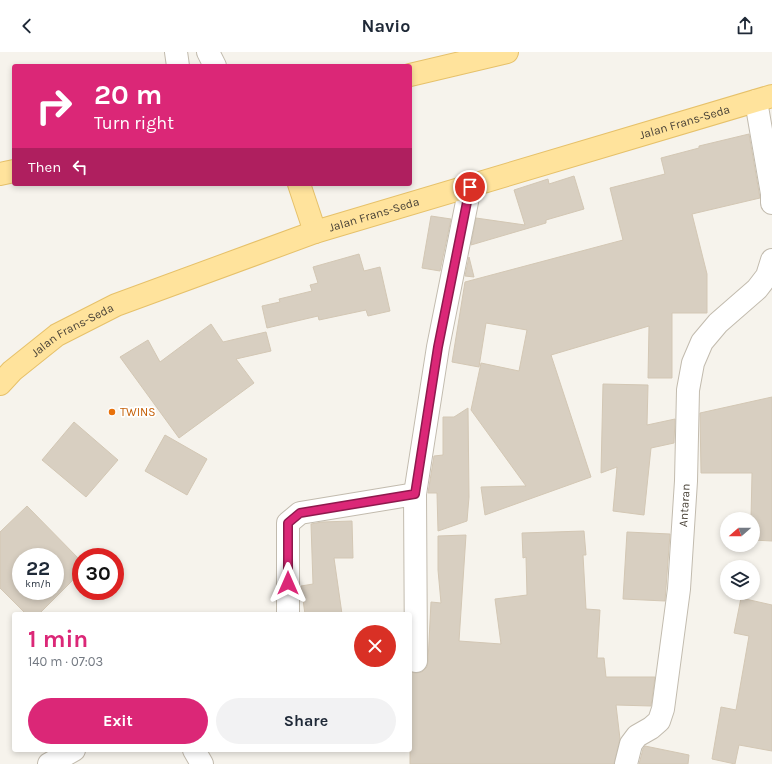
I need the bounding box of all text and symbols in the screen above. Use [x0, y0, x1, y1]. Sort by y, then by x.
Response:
icon: back [16, 15, 38, 37]
text: Navio [362, 15, 410, 37]
icon: share [734, 15, 756, 37]
text: 20 m [94, 78, 162, 111]
icon: right [28, 80, 80, 132]
street label: Jalan Frans-Seda [638, 102, 731, 142]
text: Turn right [94, 112, 174, 134]
icon: left [69, 156, 91, 178]
text: Then [28, 158, 61, 176]
pin [453, 170, 487, 204]
icon: arrive [459, 176, 481, 198]
street label: Jalan Frans-Seda [327, 194, 421, 235]
street label: Jalan Frans-Seda [28, 300, 116, 360]
place label: TWINS [120, 405, 156, 419]
marker: TWINS [107, 407, 117, 417]
street label: Antaran [676, 483, 693, 527]
north arrow [720, 512, 760, 552]
map controls [720, 512, 760, 600]
speed limit sign: 30 [72, 548, 124, 600]
text: 22 [26, 557, 50, 580]
button: layers [720, 560, 760, 600]
position arrow [267, 562, 309, 604]
text: km/h [25, 578, 51, 590]
text: 1 min [28, 625, 88, 653]
button: close [354, 625, 396, 667]
text: 140 m · 07:03 [28, 654, 103, 669]
button: Exit [28, 698, 208, 744]
button: Share [216, 698, 396, 744]

